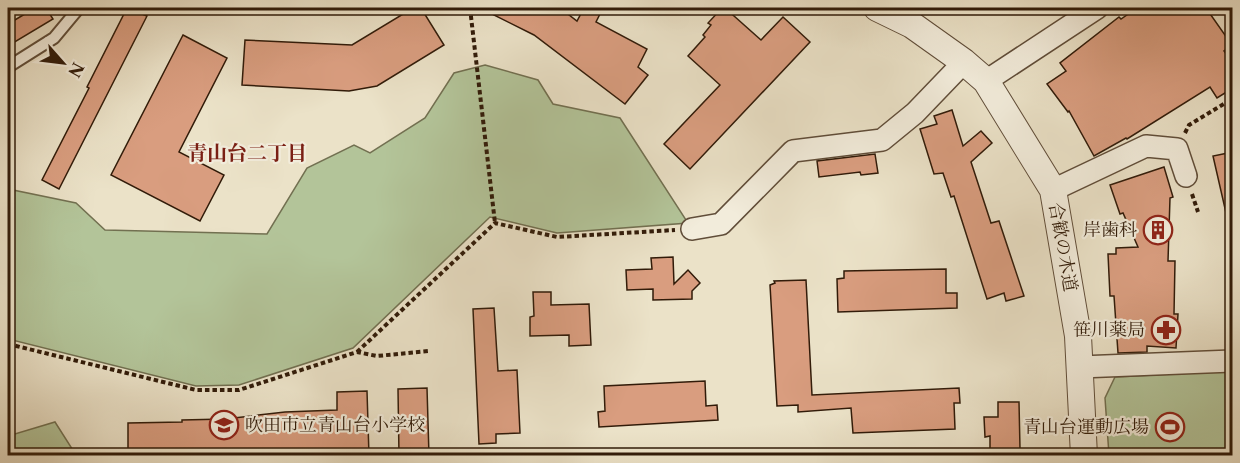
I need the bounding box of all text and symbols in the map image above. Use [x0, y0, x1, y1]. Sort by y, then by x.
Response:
north arrow [33, 33, 93, 93]
text: N [64, 59, 88, 81]
district label: 青山台二丁目 [187, 141, 307, 165]
street label: 合歓の木道 [1044, 201, 1082, 293]
building icon: 岸歯科 [1142, 214, 1174, 246]
place label: 岸歯科 [1083, 219, 1137, 241]
pharmacy icon: 笹川薬局 [1150, 314, 1182, 346]
place label: 笹川薬局 [1073, 319, 1145, 341]
school or university icon: 吹田市立青山台小学校 [208, 409, 240, 441]
sports icon: 青山台運動広場 [1154, 411, 1186, 443]
place label: 吹田市立青山台小学校 [245, 414, 425, 436]
place label: 青山台運動広場 [1023, 416, 1149, 438]

